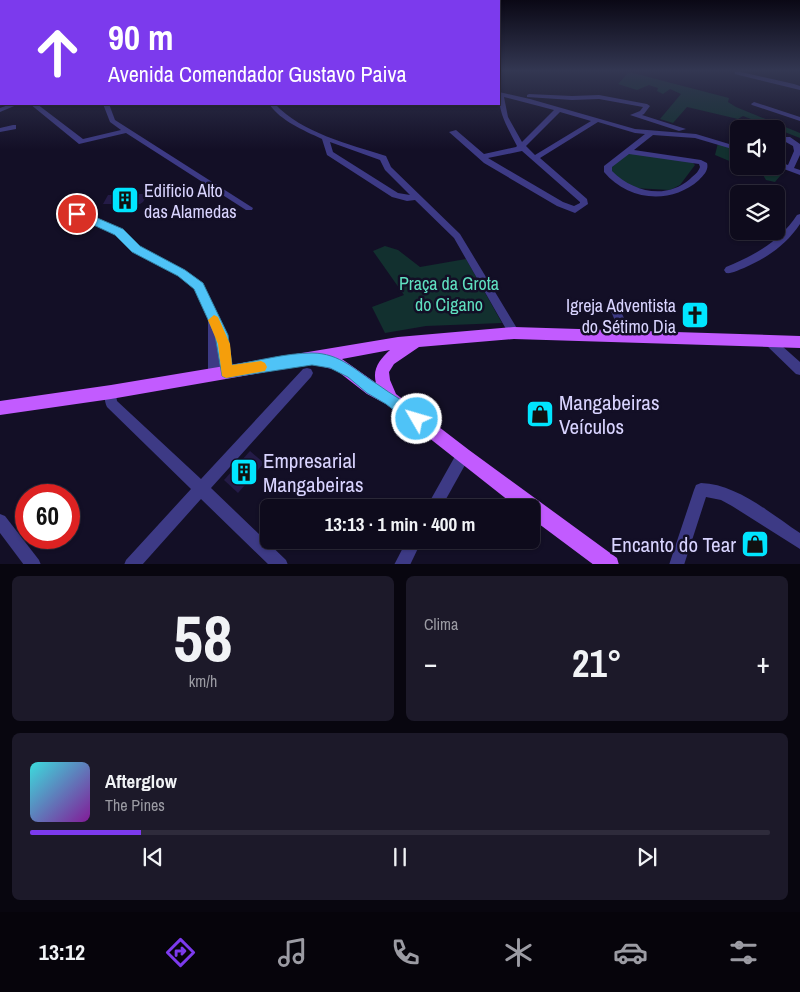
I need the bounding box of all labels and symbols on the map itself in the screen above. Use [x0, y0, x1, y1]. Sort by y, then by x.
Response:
place label: Edificio Alto das Alamedas [144, 178, 237, 224]
building icon: Edificio Alto das Alamedas [110, 185, 140, 215]
pin [56, 193, 98, 235]
park label: Praça da Grota do Cigano [399, 271, 499, 317]
place label: Igreja Adventista do Sétimo Dia [566, 293, 676, 339]
church icon: Igreja Adventista do Sétimo Dia [680, 300, 710, 330]
place label: Mangabeiras Veículos [559, 388, 660, 441]
position arrow [390, 392, 442, 444]
shop icon: Mangabeiras Veículos [525, 399, 555, 429]
place label: Empresarial Mangabeiras [263, 446, 364, 499]
building icon: Empresarial Mangabeiras [229, 457, 259, 487]
speed limit sign: 60 [15, 484, 80, 549]
shop icon: Encanto do Tear [740, 529, 770, 559]
place label: Encanto do Tear [611, 530, 736, 559]

